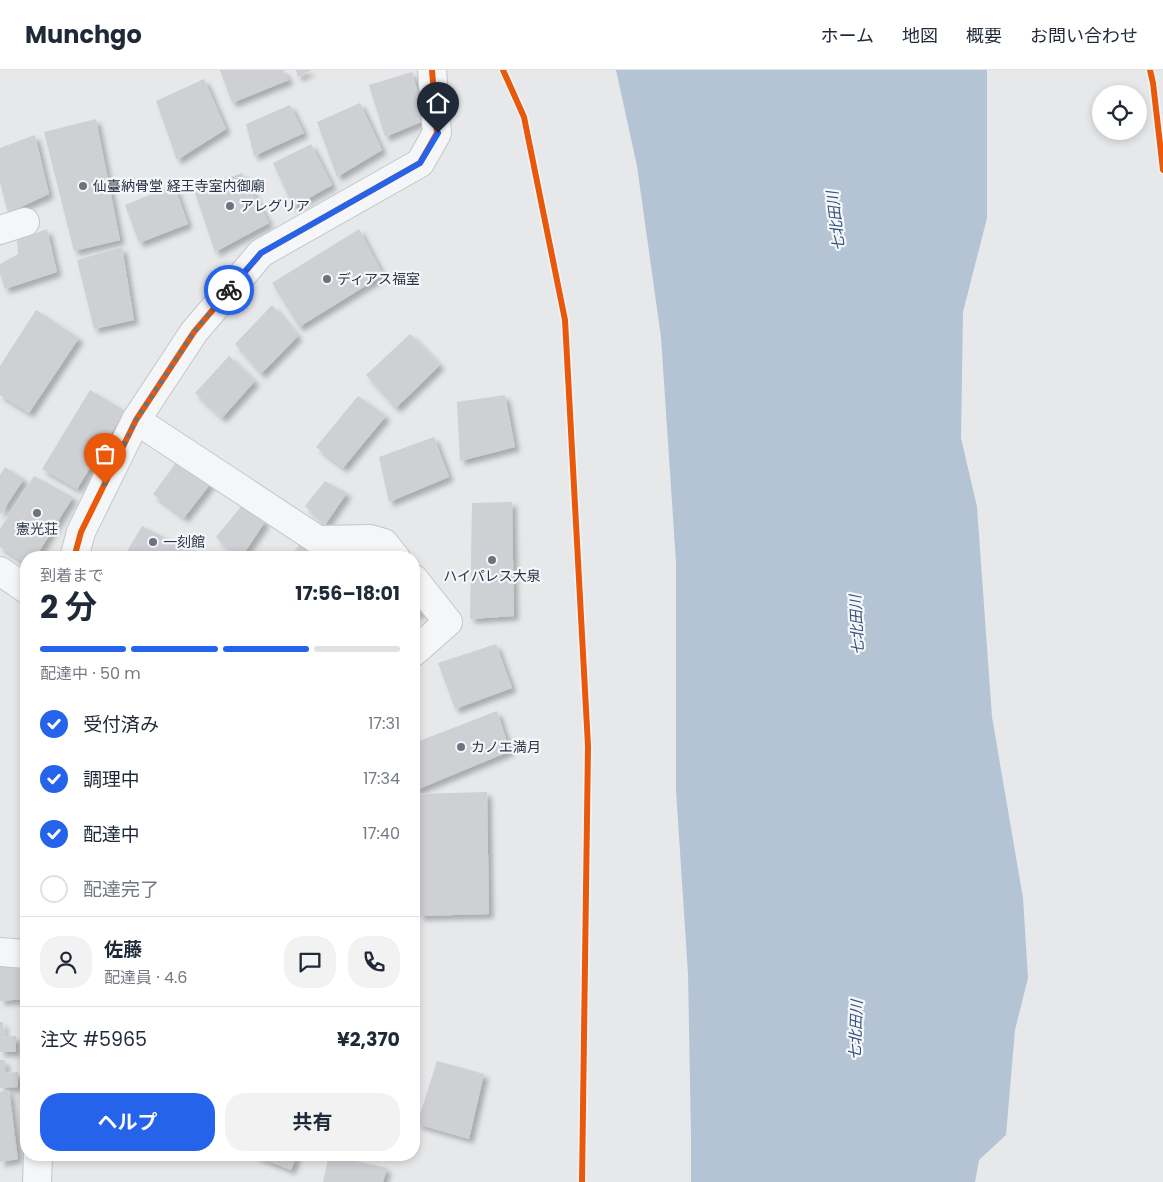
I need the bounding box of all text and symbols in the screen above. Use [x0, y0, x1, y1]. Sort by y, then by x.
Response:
text: Munchgo [25, 18, 142, 51]
text: ホーム [821, 23, 874, 48]
text: 地図 [902, 23, 938, 48]
text: 概要 [966, 23, 1002, 48]
text: お問い合わせ [1030, 23, 1138, 48]
pin [417, 82, 459, 133]
map controls [1092, 85, 1147, 140]
button: locate [1092, 85, 1147, 140]
icon: home [424, 89, 452, 117]
place label: 仙臺納骨堂 経王寺室内御廟 [93, 176, 265, 196]
marker: 仙臺納骨堂 経王寺室内御廟 [77, 180, 89, 192]
water label: 七北田川 [821, 188, 850, 252]
place label: アレグリア [240, 196, 310, 216]
marker: アレグリア [224, 200, 236, 212]
courier [204, 265, 254, 315]
place label: ディアス福室 [337, 269, 420, 289]
marker: ディアス福室 [321, 273, 333, 285]
icon: bike [215, 276, 243, 304]
pin [84, 433, 126, 484]
icon: bag [91, 440, 119, 468]
marker: 憲光荘 [31, 507, 43, 519]
place label: 憲光荘 [16, 519, 58, 539]
place label: 一刻館 [163, 532, 205, 552]
marker: 一刻館 [147, 536, 159, 548]
marker: ハイパレス大泉 [486, 554, 498, 566]
text: 到着まで [40, 564, 104, 587]
place label: ハイパレス大泉 [443, 566, 541, 586]
text: 17:56–18:01 [295, 580, 400, 607]
text: 2 分 [40, 584, 97, 629]
water label: 七北田川 [844, 593, 869, 656]
text: 配達中 · 50 m [40, 662, 141, 685]
icon: check [40, 710, 68, 738]
text: 受付済み [83, 711, 159, 738]
text: 17:31 [368, 712, 400, 735]
place label: カノエ満月 [471, 737, 541, 757]
marker: カノエ満月 [455, 741, 467, 753]
icon: check [40, 765, 68, 793]
text: 調理中 [83, 766, 140, 793]
text: 17:34 [363, 767, 400, 790]
icon: check [40, 820, 68, 848]
text: 配達中 [83, 821, 140, 848]
text: 17:40 [363, 822, 400, 845]
text: 配達完了 [83, 876, 159, 903]
button: person [40, 936, 92, 988]
text: 佐藤 [104, 936, 142, 963]
button: chat [284, 936, 336, 988]
button: phone [348, 936, 400, 988]
text: 配達員 · 4.6 [104, 966, 188, 989]
water label: 七北田川 [844, 998, 867, 1060]
text: 注文 #5965 [40, 1026, 147, 1053]
text: ¥2,370 [337, 1026, 400, 1053]
button: ヘルプ [40, 1093, 215, 1151]
button: 共有 [225, 1093, 400, 1151]

